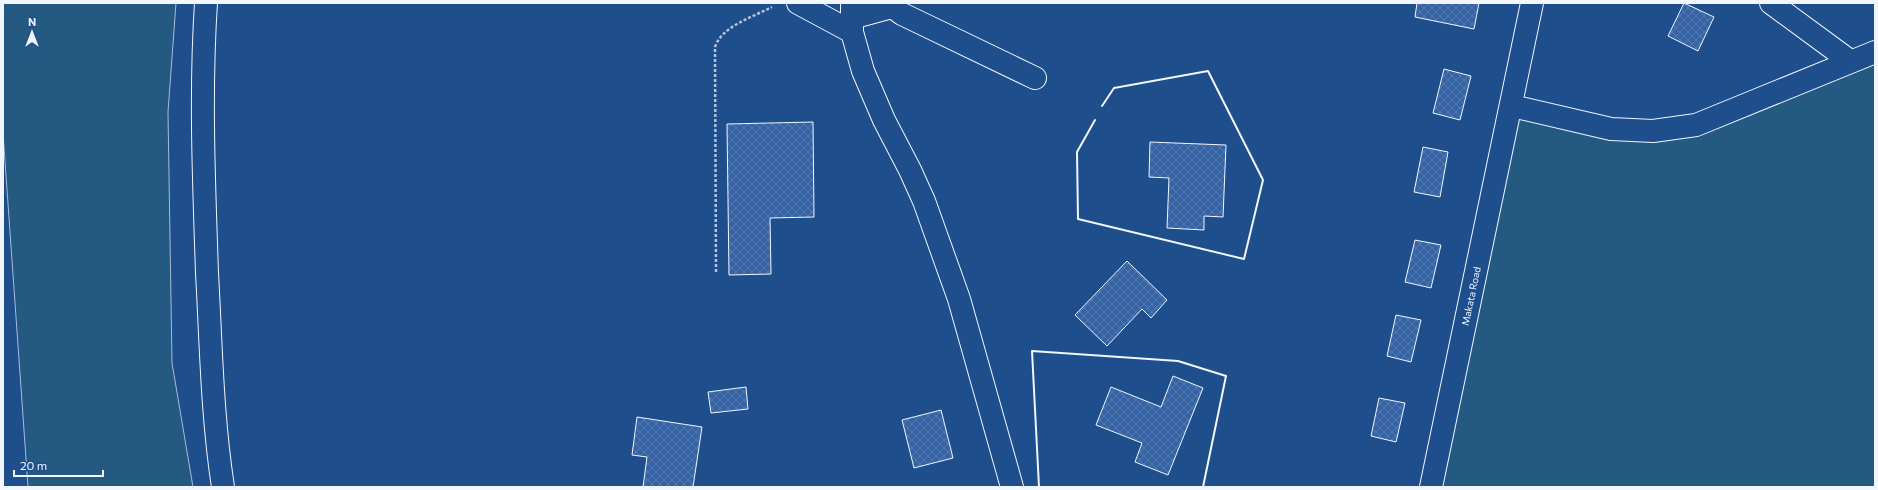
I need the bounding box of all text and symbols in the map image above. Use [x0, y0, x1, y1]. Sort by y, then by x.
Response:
north arrow [12, 12, 52, 52]
text: N [28, 15, 36, 28]
street label: Makata Road [1459, 265, 1483, 327]
scale bar [14, 452, 103, 478]
text: 20 m [20, 458, 47, 472]

